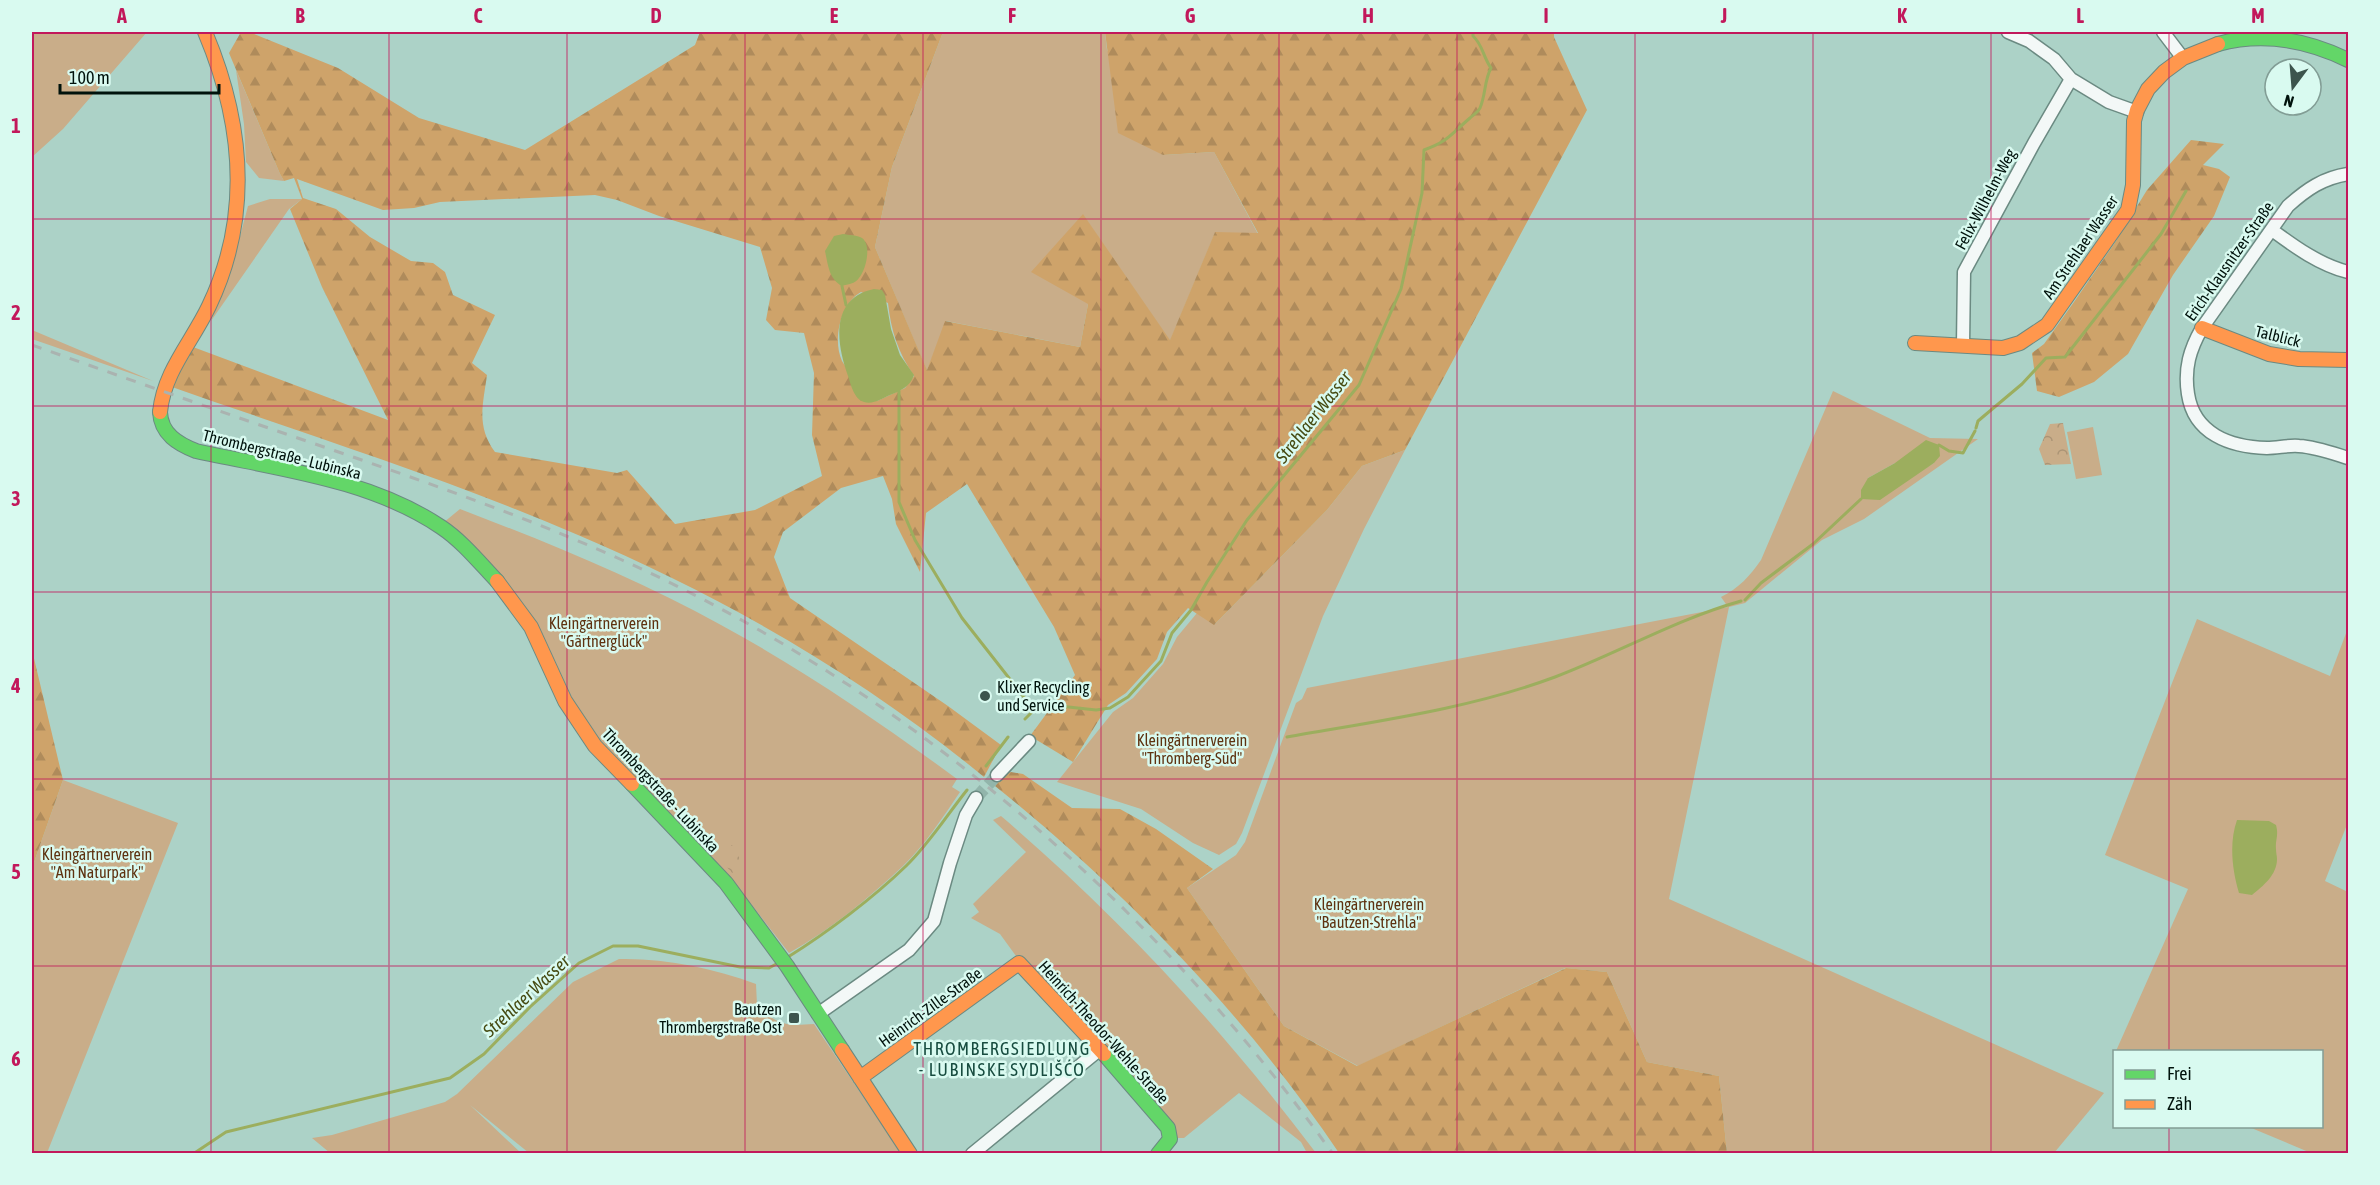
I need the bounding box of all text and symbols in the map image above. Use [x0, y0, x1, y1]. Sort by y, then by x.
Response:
text: A [116, 4, 127, 27]
text: B [295, 4, 305, 27]
text: C [474, 4, 483, 27]
text: D [650, 4, 662, 27]
text: E [830, 4, 839, 27]
text: F [1008, 4, 1016, 27]
text: G [1185, 4, 1196, 27]
text: H [1362, 4, 1374, 27]
text: I [1543, 4, 1549, 27]
text: J [1720, 4, 1727, 27]
text: K [1897, 4, 1907, 27]
text: L [2076, 4, 2084, 27]
text: M [2251, 4, 2265, 27]
scale bar [60, 57, 219, 95]
north arrow [2263, 57, 2323, 117]
text: 100 m [69, 67, 110, 88]
text: N [2282, 91, 2296, 111]
text: 1 [11, 114, 21, 137]
street label: Felix-Wilhelm-Weg [1951, 146, 2020, 253]
street label: Am Strehlaer Wasser [2039, 192, 2121, 302]
street label: Erich-Klausnitzer-Straße [2181, 198, 2277, 324]
text: 2 [11, 301, 21, 324]
street label: Talblick [2253, 322, 2303, 350]
water label: Strehlaer Wasser [1270, 367, 1356, 468]
street label: Thrombergstraße - Lubinska [201, 426, 363, 483]
text: 3 [11, 487, 21, 510]
park label: Kleingärtnerverein "Gärtnerglück" [549, 614, 659, 651]
text: 4 [10, 674, 21, 697]
place label: Klixer Recycling und Service [997, 678, 1089, 714]
marker: Klixer Recycling und Service [978, 689, 992, 703]
street label: Thrombergstraße - Lubinska [598, 724, 723, 856]
park label: Kleingärtnerverein "Thromberg-Süd" [1137, 731, 1247, 768]
park label: Kleingärtnerverein "Am Naturpark" [42, 845, 152, 882]
text: 5 [11, 860, 21, 883]
park label: Kleingärtnerverein "Bautzen-Strehla" [1314, 895, 1424, 931]
water label: Strehlaer Wasser [478, 950, 574, 1042]
street label: Heinrich-Theodor-Wehle-Straße [1035, 957, 1173, 1107]
street label: Heinrich-Zille-Straße [875, 964, 985, 1050]
place label: Bautzen Thrombergstraße Ost [659, 1000, 782, 1037]
marker: Bautzen Thrombergstraße Ost [787, 1011, 801, 1025]
district label: THROMBERGSIEDLUNG - LUBINSKE SYDLIŠĆO [913, 1038, 1091, 1080]
text: 6 [11, 1047, 21, 1070]
legend [2113, 1050, 2323, 1128]
text: Frei [2167, 1063, 2192, 1084]
text: Zäh [2167, 1093, 2192, 1114]

